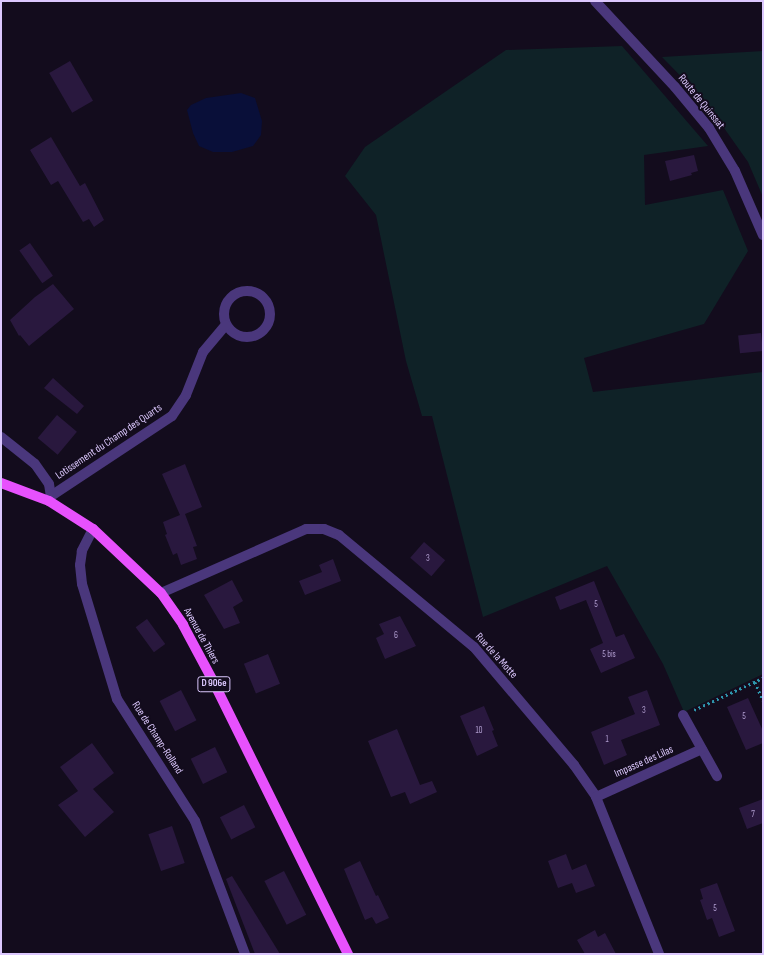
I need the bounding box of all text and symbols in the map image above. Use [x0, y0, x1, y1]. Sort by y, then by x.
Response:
street label: Route de Quinssat [675, 72, 727, 132]
street label: Lotissement du Champ des Quarts [53, 401, 165, 483]
house number: 3 [426, 554, 430, 564]
house number: 5 [594, 600, 598, 610]
street label: Avenue de Thiers [180, 606, 222, 666]
street label: Rue de la Motte [472, 630, 520, 682]
house number: 6 [394, 631, 398, 641]
house number: 5 bis [602, 650, 616, 660]
road number: D 906e [197, 676, 231, 692]
street label: Rue de Champ-Rolland [129, 699, 185, 777]
house number: 3 [642, 706, 646, 716]
house number: 5 [742, 712, 746, 722]
house number: 10 [475, 726, 483, 736]
house number: 1 [605, 735, 609, 745]
street label: Impasse des Lilas [613, 743, 675, 781]
house number: 7 [751, 810, 755, 820]
house number: 5 [713, 904, 717, 914]

